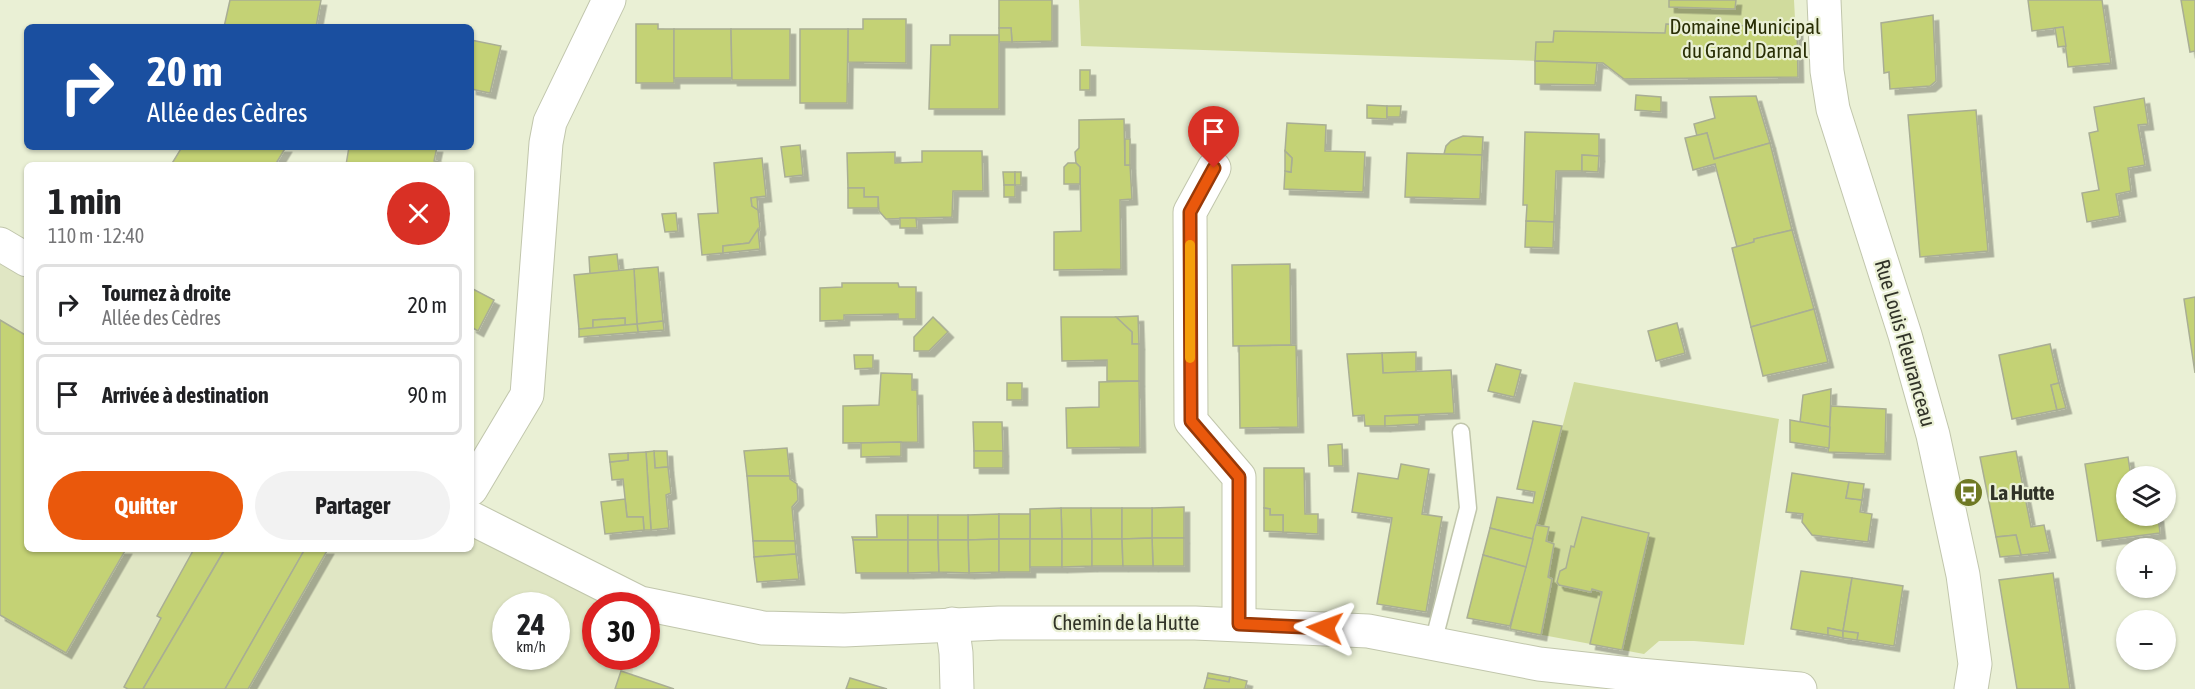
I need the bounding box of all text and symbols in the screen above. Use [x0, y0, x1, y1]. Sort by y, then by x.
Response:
park label: Domaine Municipal du Grand Darnal [1669, 14, 1821, 62]
text: 20 m [147, 47, 222, 95]
icon: right [48, 48, 126, 126]
text: Allée des Cèdres [147, 97, 307, 128]
pin [1188, 106, 1239, 168]
icon: arrive [1197, 115, 1230, 148]
text: 1 min [48, 180, 122, 222]
button: close [387, 182, 450, 245]
text: 110 m · 12:40 [48, 224, 144, 247]
street label: Rue Louis Fleuranceau [1871, 256, 1941, 429]
text: Tournez à droite [102, 280, 231, 306]
icon: right [51, 288, 84, 321]
text: 20 m [407, 292, 447, 318]
text: Allée des Cèdres [102, 306, 221, 329]
icon: arrive [51, 378, 84, 411]
text: Arrivée à destination [102, 382, 269, 408]
text: 90 m [407, 382, 447, 408]
map controls [2116, 466, 2176, 670]
button: layers [2116, 466, 2176, 526]
button: Quitter [48, 471, 243, 540]
button: Partager [255, 471, 450, 540]
bus stop icon: La Hutte [1953, 477, 1985, 509]
place label: La Hutte [1990, 480, 2055, 504]
button: + [2116, 538, 2176, 598]
speed limit sign: 30 [582, 592, 660, 670]
position arrow [1293, 596, 1357, 660]
text: 24 [517, 607, 545, 641]
street label: Chemin de la Hutte [1053, 610, 1199, 634]
button: − [2116, 610, 2176, 670]
text: km/h [516, 638, 546, 655]

